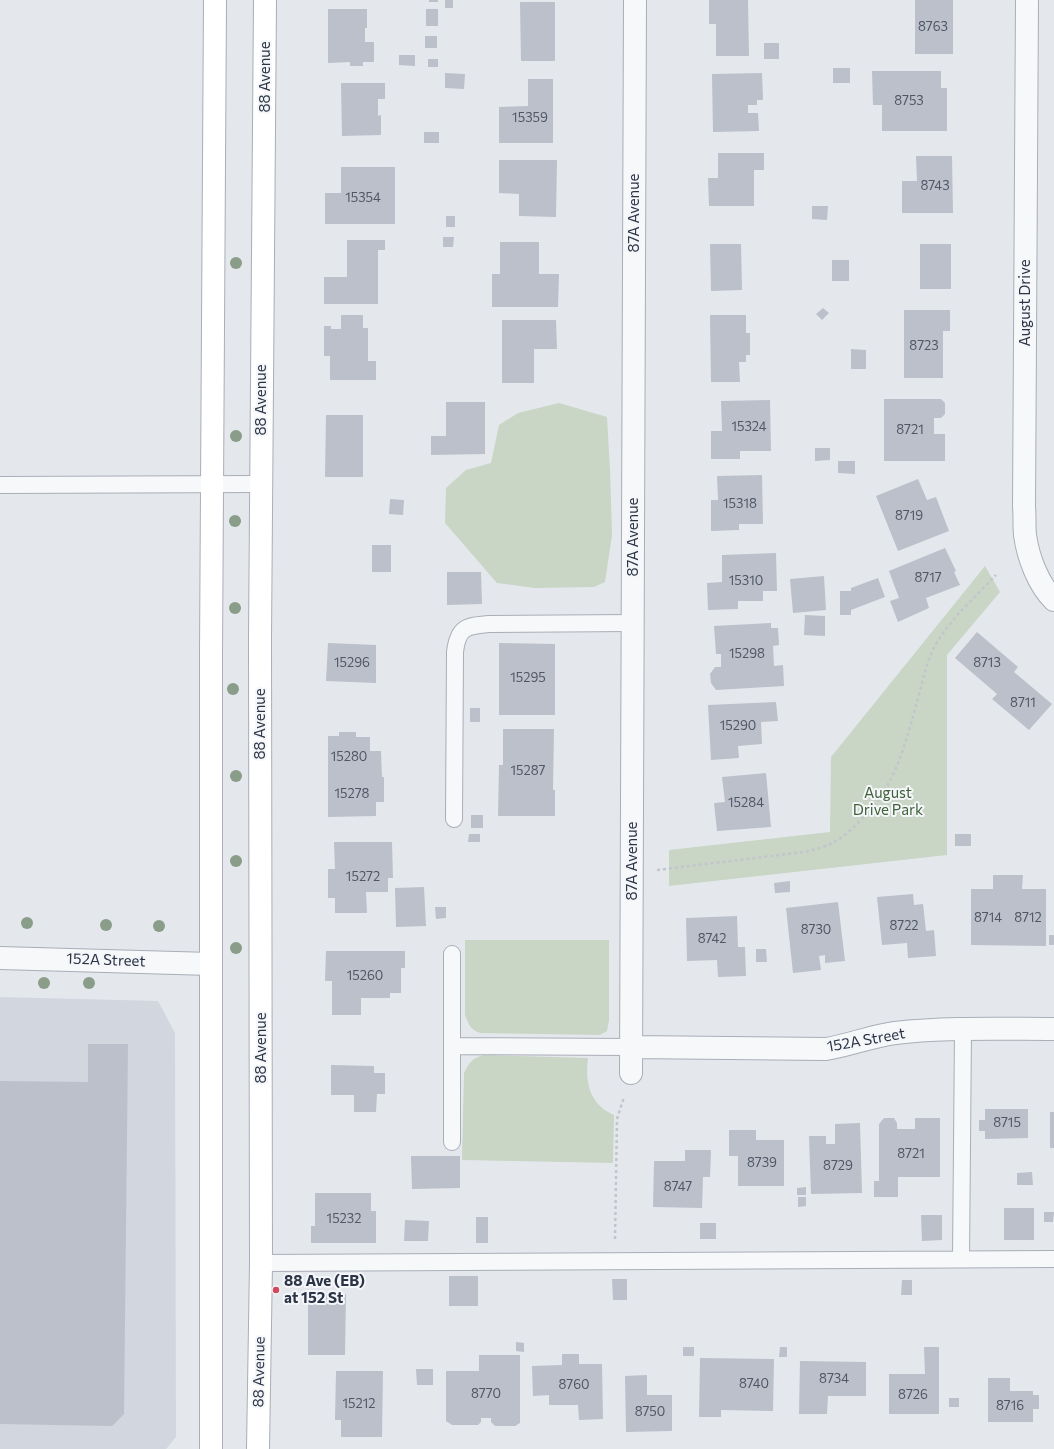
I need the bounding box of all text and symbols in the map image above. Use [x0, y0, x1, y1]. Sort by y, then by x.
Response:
house number: 8763 [918, 19, 948, 35]
street label: 88 Avenue [256, 41, 274, 113]
house number: 8753 [894, 93, 924, 109]
house number: 15359 [512, 110, 548, 126]
street label: 87A Avenue [625, 174, 643, 252]
house number: 8743 [920, 178, 950, 194]
house number: 15354 [345, 190, 381, 206]
street label: August Drive [1016, 259, 1034, 347]
house number: 8723 [909, 338, 939, 354]
street label: 88 Avenue [252, 364, 270, 436]
house number: 15324 [731, 419, 767, 435]
house number: 8721 [896, 422, 924, 438]
house number: 15318 [723, 496, 757, 512]
street label: 87A Avenue [624, 498, 642, 576]
house number: 8719 [895, 508, 923, 524]
house number: 8717 [914, 570, 942, 586]
house number: 15310 [729, 573, 763, 589]
house number: 15298 [729, 646, 765, 662]
house number: 15296 [334, 655, 370, 671]
house number: 8713 [973, 655, 1001, 671]
house number: 15295 [510, 670, 546, 686]
street label: 88 Avenue [251, 688, 269, 760]
house number: 8711 [1010, 695, 1036, 711]
house number: 15290 [720, 718, 756, 734]
house number: 15280 [331, 749, 367, 765]
house number: 15287 [511, 763, 545, 779]
park label: August Drive Park [853, 784, 923, 819]
house number: 15278 [335, 786, 369, 802]
house number: 15284 [728, 795, 764, 811]
street label: 87A Avenue [623, 822, 641, 900]
house number: 15272 [346, 869, 380, 885]
house number: 8714 [974, 910, 1002, 926]
house number: 8712 [1014, 910, 1042, 926]
house number: 8722 [889, 918, 919, 934]
house number: 8730 [801, 922, 831, 938]
house number: 8742 [698, 931, 726, 947]
street label: 152A Street [66, 950, 146, 970]
house number: 15260 [347, 968, 383, 984]
street label: 88 Avenue [252, 1012, 270, 1084]
street label: 152A Street [826, 1024, 906, 1056]
house number: 8715 [993, 1115, 1021, 1131]
house number: 8721 [897, 1146, 925, 1162]
house number: 8739 [747, 1155, 777, 1171]
house number: 8729 [823, 1158, 853, 1174]
house number: 8747 [664, 1179, 692, 1195]
house number: 15232 [327, 1211, 361, 1227]
place label: 88 Ave (EB) at 152 St [284, 1272, 365, 1307]
marker: 88 Ave (EB) at 152 St [271, 1285, 281, 1295]
street label: 88 Avenue [249, 1336, 269, 1408]
house number: 8734 [819, 1371, 849, 1387]
house number: 8740 [739, 1376, 769, 1392]
house number: 8760 [558, 1377, 590, 1393]
house number: 8770 [471, 1386, 501, 1402]
house number: 8726 [898, 1387, 928, 1403]
house number: 15212 [342, 1396, 376, 1412]
house number: 8716 [996, 1398, 1024, 1414]
house number: 8750 [635, 1404, 665, 1420]

